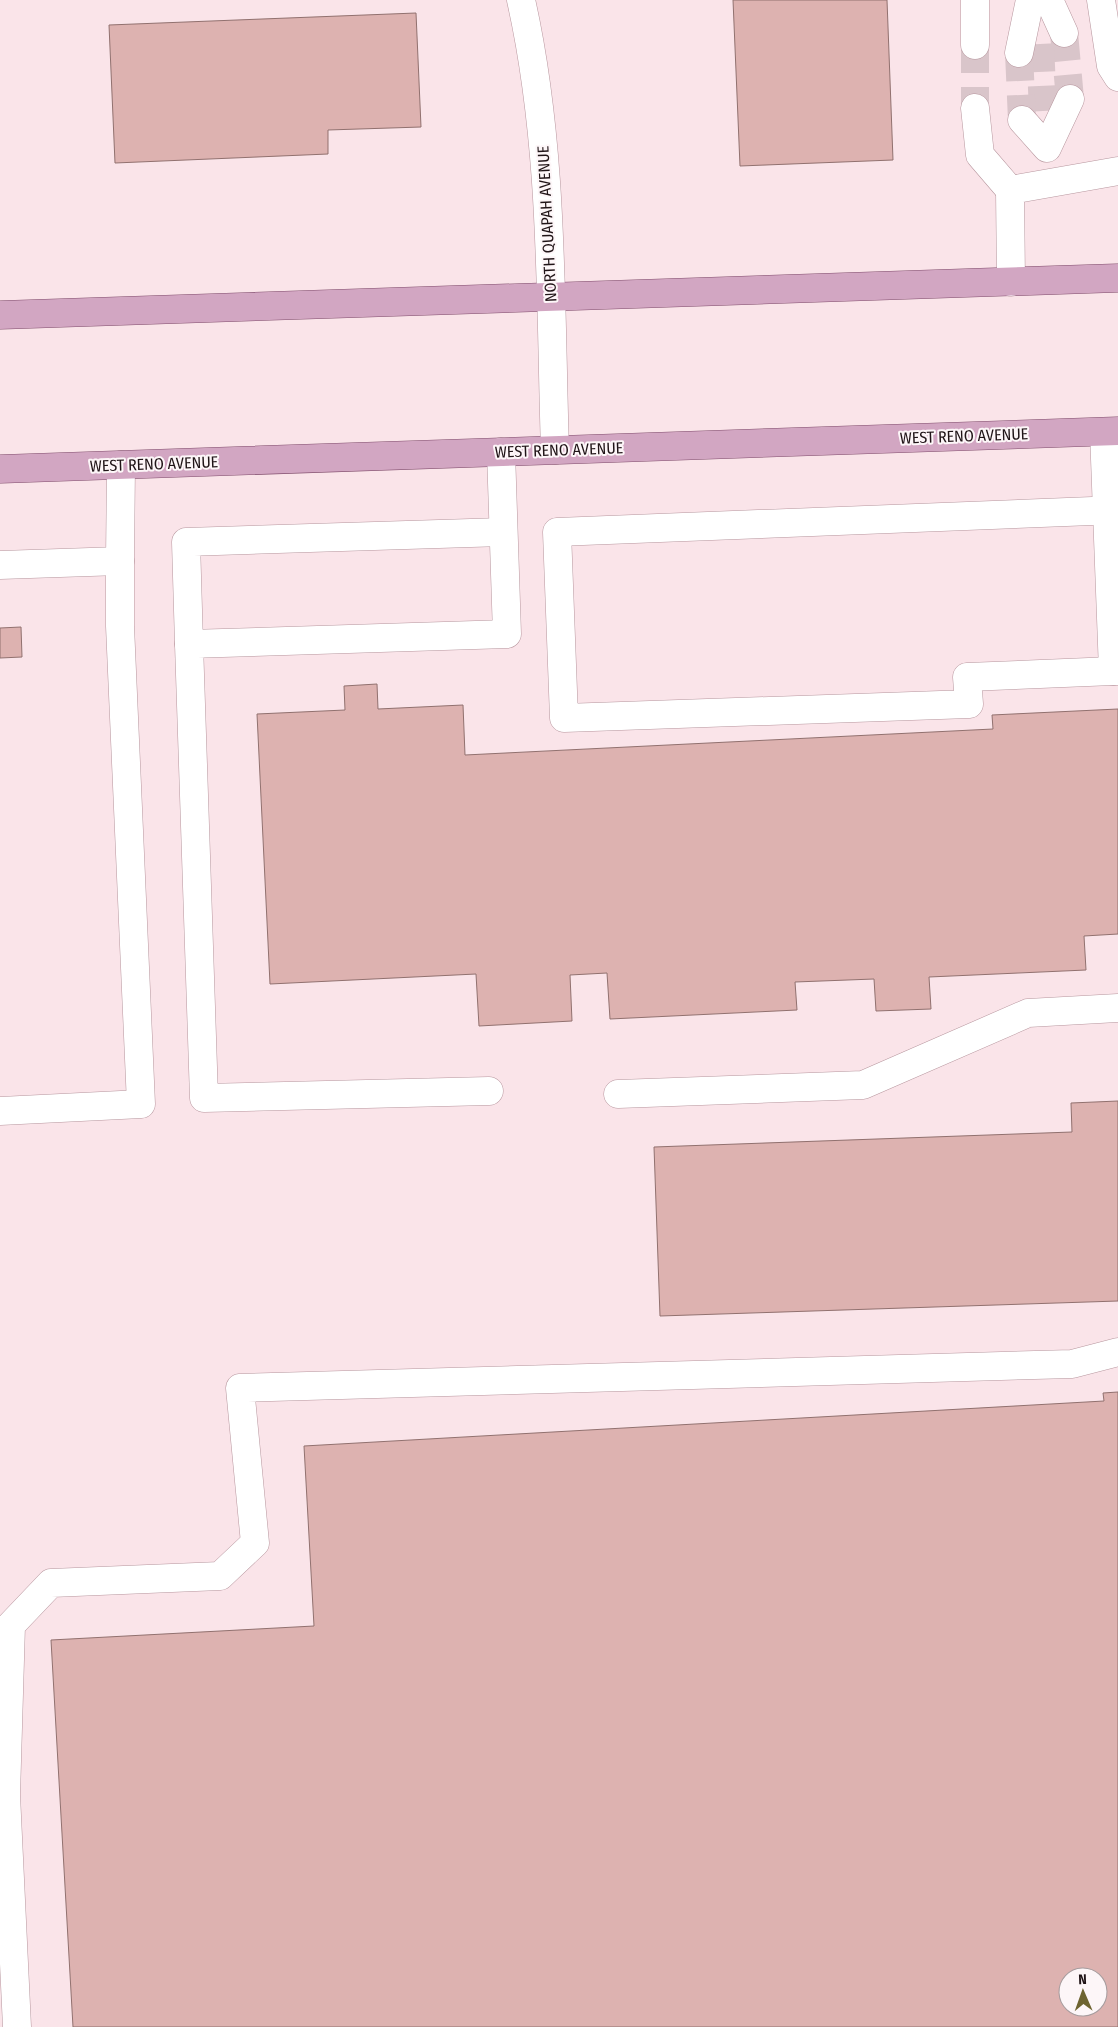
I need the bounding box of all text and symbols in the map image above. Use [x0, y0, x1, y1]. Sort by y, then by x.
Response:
street label: NORTH QUAPAH AVENUE [533, 145, 561, 303]
street label: WEST RENO AVENUE [900, 424, 1028, 448]
street label: WEST RENO AVENUE [495, 438, 623, 462]
street label: WEST RENO AVENUE [90, 452, 218, 476]
north arrow [1058, 1967, 1108, 2017]
text: N [1078, 1971, 1087, 1988]

